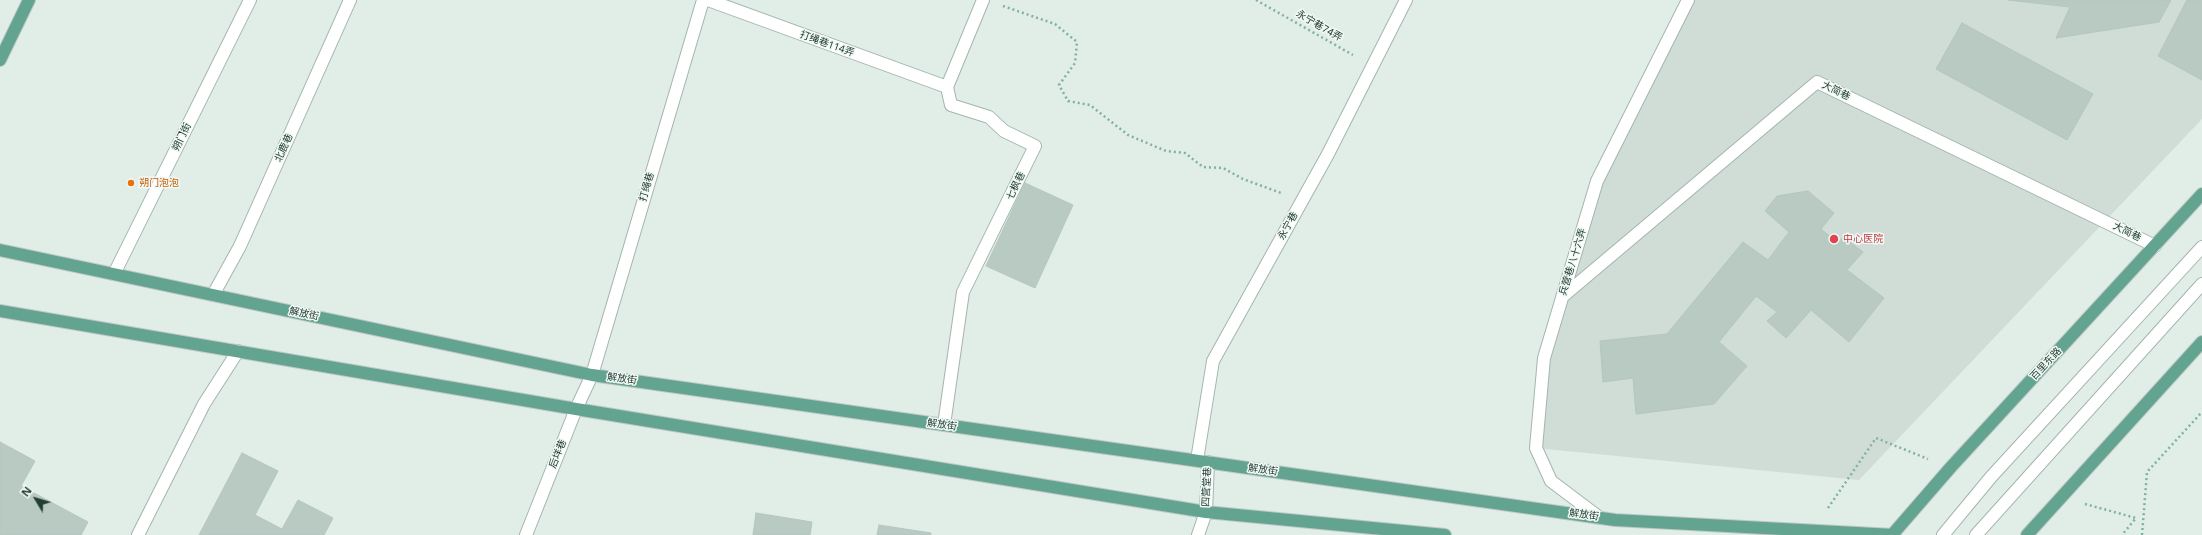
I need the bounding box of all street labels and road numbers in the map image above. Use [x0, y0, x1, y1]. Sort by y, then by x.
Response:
street label: 永宁巷74弄 [1294, 8, 1344, 44]
street label: 打绳巷114弄 [798, 29, 856, 59]
street label: 大简巷 [1820, 79, 1852, 103]
street label: 朔门街 [170, 121, 194, 153]
street label: 北鹿巷 [272, 132, 296, 164]
street label: 七枫巷 [1004, 170, 1028, 202]
street label: 打绳巷 [637, 171, 657, 203]
street label: 永宁巷 [1275, 210, 1301, 242]
street label: 大简巷 [2111, 220, 2143, 244]
street label: 兵营巷八十六弄 [1557, 227, 1589, 297]
street label: 解放街 [288, 305, 320, 323]
street label: 百里东路 [2028, 345, 2064, 383]
street label: 解放街 [606, 371, 638, 387]
street label: 解放街 [926, 417, 958, 433]
street label: 后垟巷 [547, 438, 569, 470]
street label: 解放街 [1247, 462, 1279, 478]
street label: 四营堂巷 [1200, 467, 1214, 507]
street label: 解放街 [1568, 507, 1600, 523]

